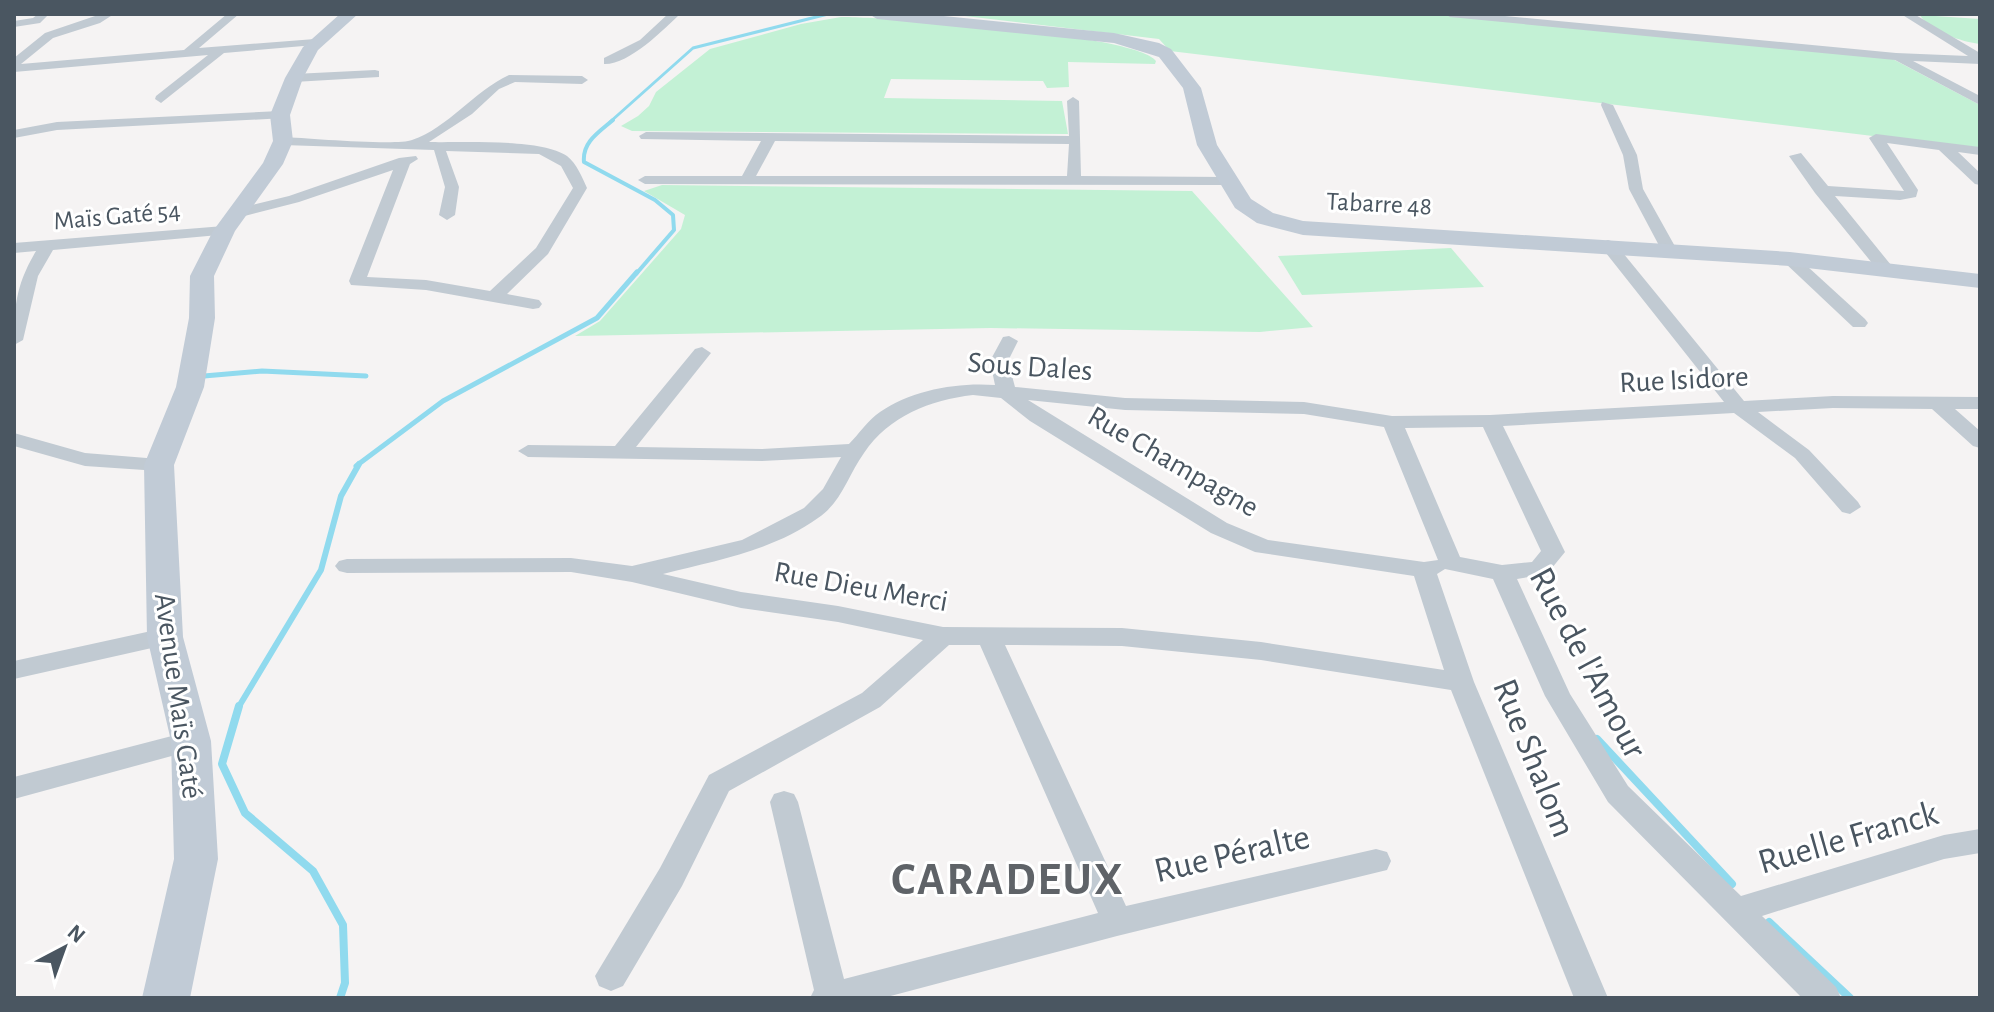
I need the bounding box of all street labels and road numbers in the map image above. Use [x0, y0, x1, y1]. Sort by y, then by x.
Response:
street label: Tabarre 48 [1325, 188, 1433, 220]
street label: Maïs Gaté 54 [52, 197, 182, 235]
street label: Sous Dales [966, 348, 1094, 386]
street label: Rue Isidore [1619, 362, 1749, 398]
street label: Rue Champagne [1082, 401, 1264, 523]
street label: Rue Dieu Merci [772, 557, 950, 617]
street label: Rue de l'Amour [1523, 562, 1653, 765]
street label: Avenue Maïs Gaté [149, 591, 207, 801]
street label: Rue Shalom [1486, 674, 1582, 842]
street label: Ruelle Franck [1754, 795, 1943, 881]
street label: Rue Péralte [1151, 819, 1313, 889]

